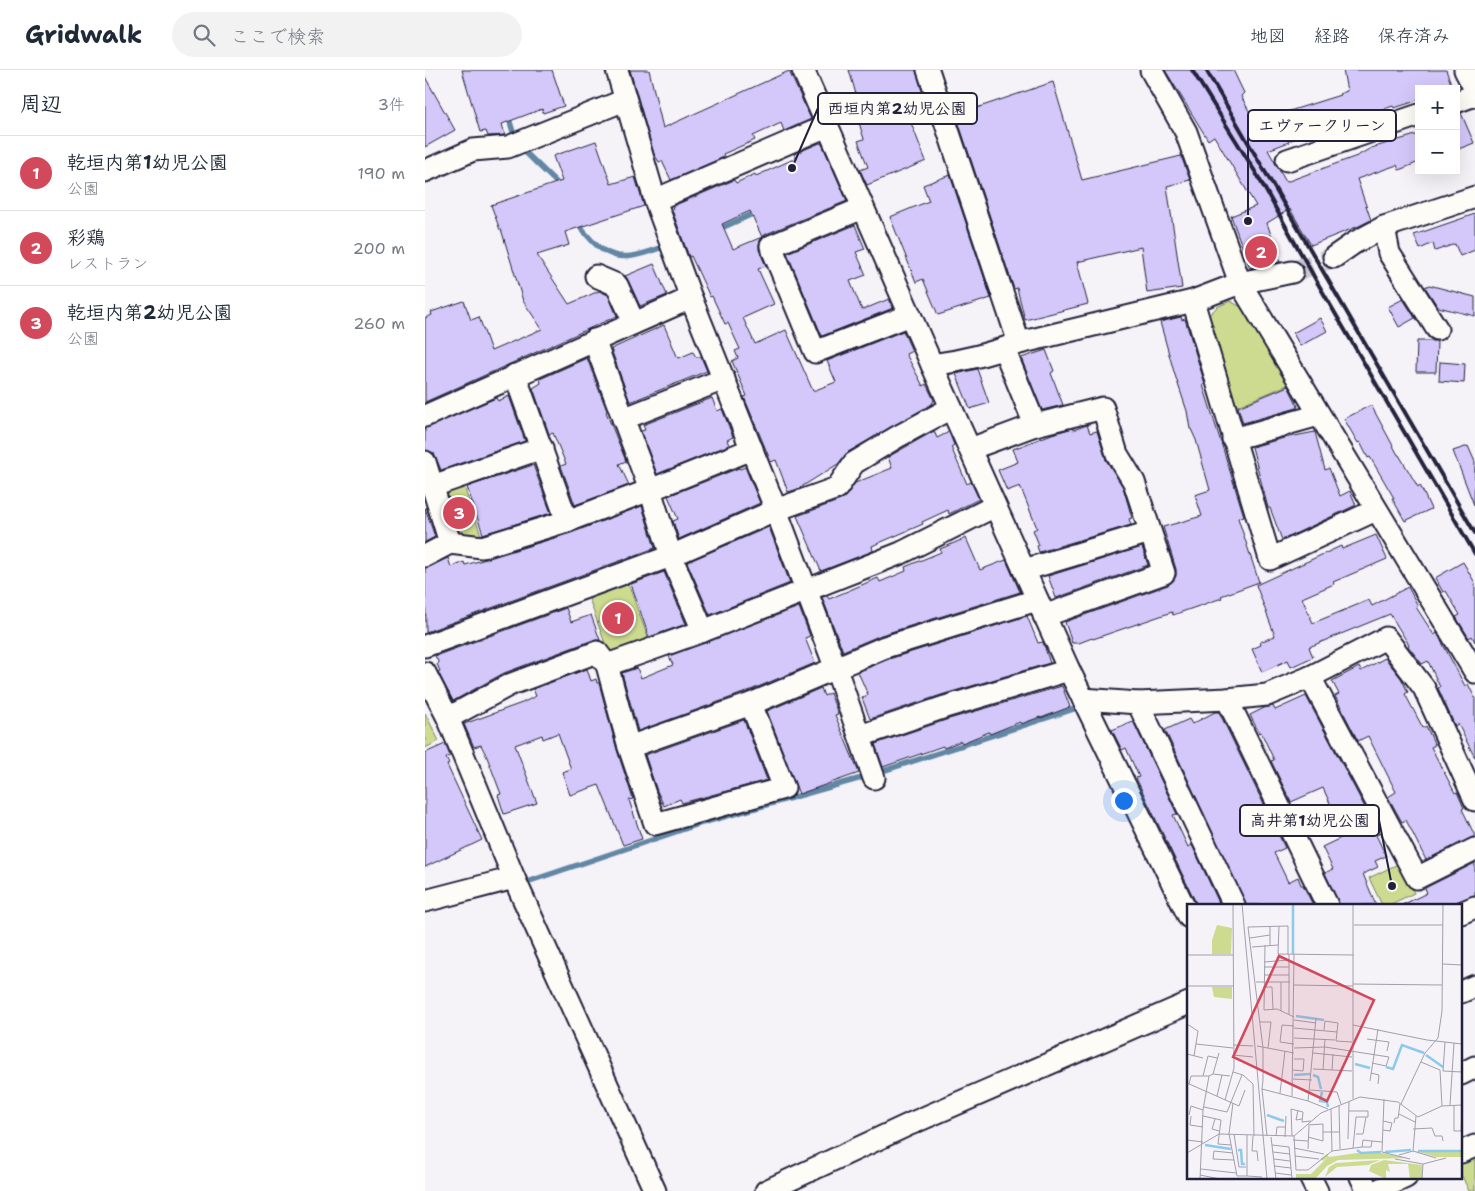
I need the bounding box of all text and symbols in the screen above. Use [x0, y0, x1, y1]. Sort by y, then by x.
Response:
search box [172, 12, 522, 57]
text: Gridwalk [25, 19, 142, 51]
icon: search [190, 21, 218, 49]
text: ここで検索 [230, 24, 325, 49]
text: 地図 [1250, 24, 1286, 48]
text: 経路 [1314, 24, 1350, 48]
text: 保存済み [1378, 24, 1450, 48]
map controls [1415, 85, 1460, 175]
button: + [1415, 85, 1460, 130]
text: 周辺 [20, 90, 62, 118]
callout: 西垣内第2幼児公園 [818, 93, 977, 124]
text: 3件 [378, 94, 405, 115]
text: 西垣内第2幼児公園 [827, 98, 967, 119]
callout: エヴァークリーン [1248, 110, 1396, 141]
text: エヴァークリーン [1258, 115, 1386, 136]
button: − [1415, 130, 1460, 175]
text: 乾垣内第1幼児公園 [67, 150, 228, 175]
text: 1 [32, 163, 40, 184]
text: 190 m [358, 163, 405, 184]
text: 公園 [67, 178, 99, 199]
text: 彩鶏 [67, 225, 105, 250]
pin: 2 [1245, 233, 1277, 271]
text: 2 [30, 238, 42, 259]
text: 200 m [353, 238, 405, 259]
text: レストラン [67, 253, 148, 274]
text: 乾垣内第2幼児公園 [67, 300, 232, 325]
text: 3 [30, 313, 42, 334]
text: 260 m [353, 313, 405, 334]
text: 公園 [67, 328, 99, 349]
pin: 3 [443, 494, 475, 532]
pin: 1 [602, 599, 634, 637]
your location [1111, 788, 1137, 814]
callout: 高井第1幼児公園 [1240, 805, 1379, 836]
text: 高井第1幼児公園 [1250, 810, 1370, 831]
inset map [1187, 904, 1463, 1178]

